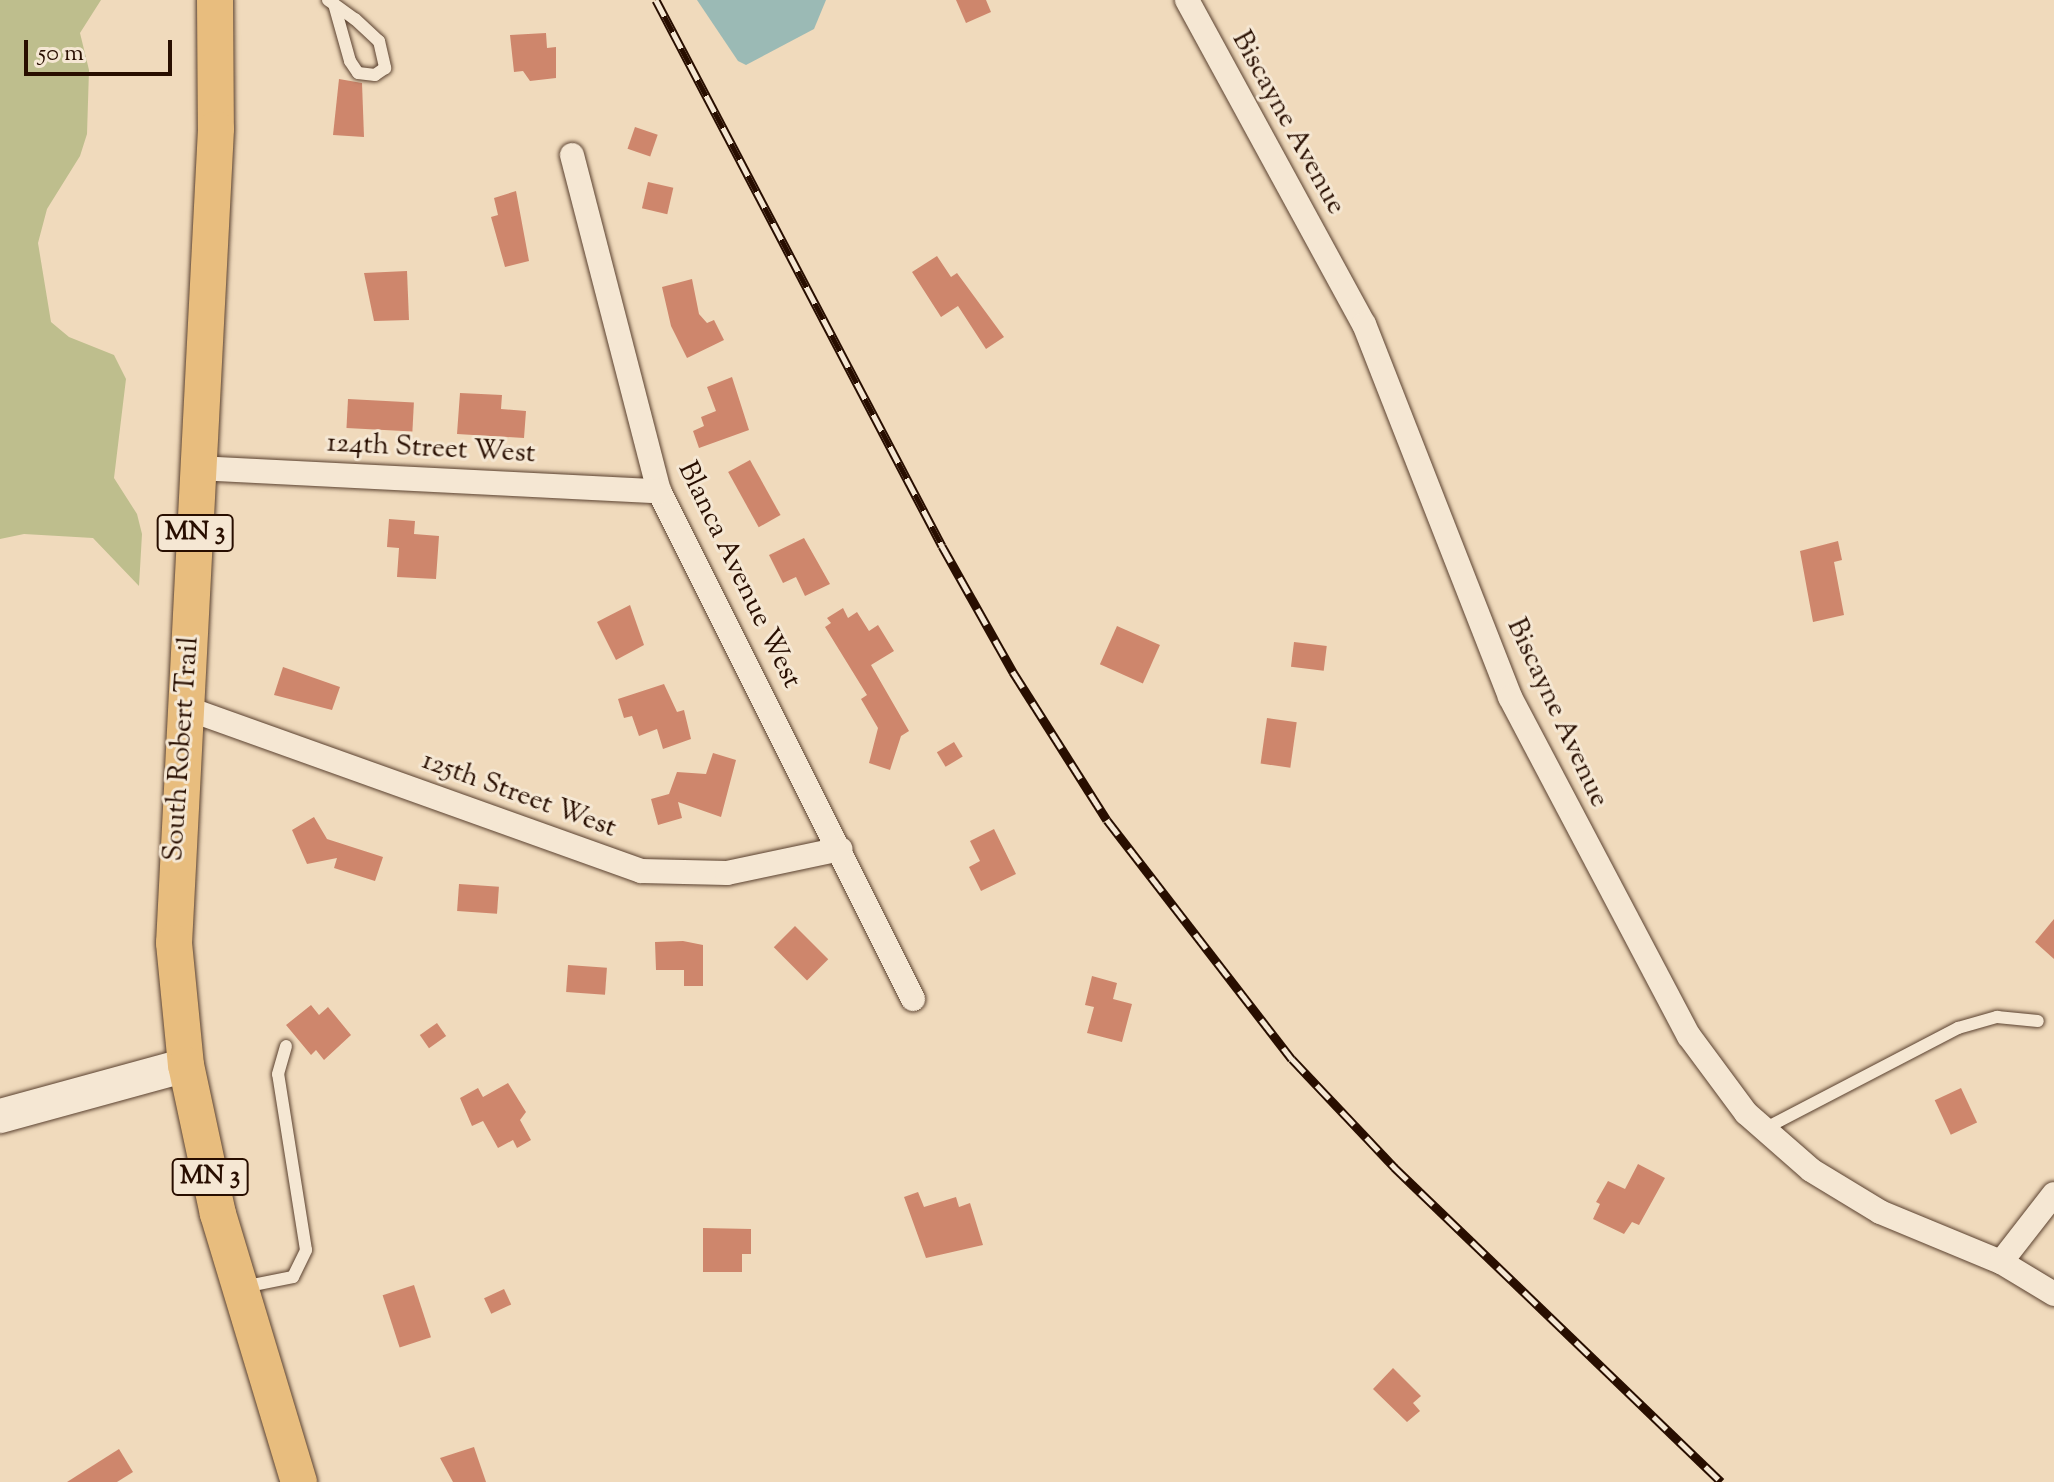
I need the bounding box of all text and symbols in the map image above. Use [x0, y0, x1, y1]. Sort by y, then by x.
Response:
scale bar [28, 24, 176, 74]
street label: Biscayne Avenue [1224, 25, 1352, 221]
text: 50 m [38, 37, 84, 71]
street label: 124th Street West [326, 427, 536, 471]
street label: Blanca Avenue West [670, 456, 808, 694]
road number: MN 3 [155, 511, 235, 555]
street label: Biscayne Avenue [1499, 613, 1615, 813]
street label: South Robert Trail [157, 635, 207, 863]
street label: 125th Street West [417, 744, 621, 846]
road number: MN 3 [170, 1155, 250, 1199]

